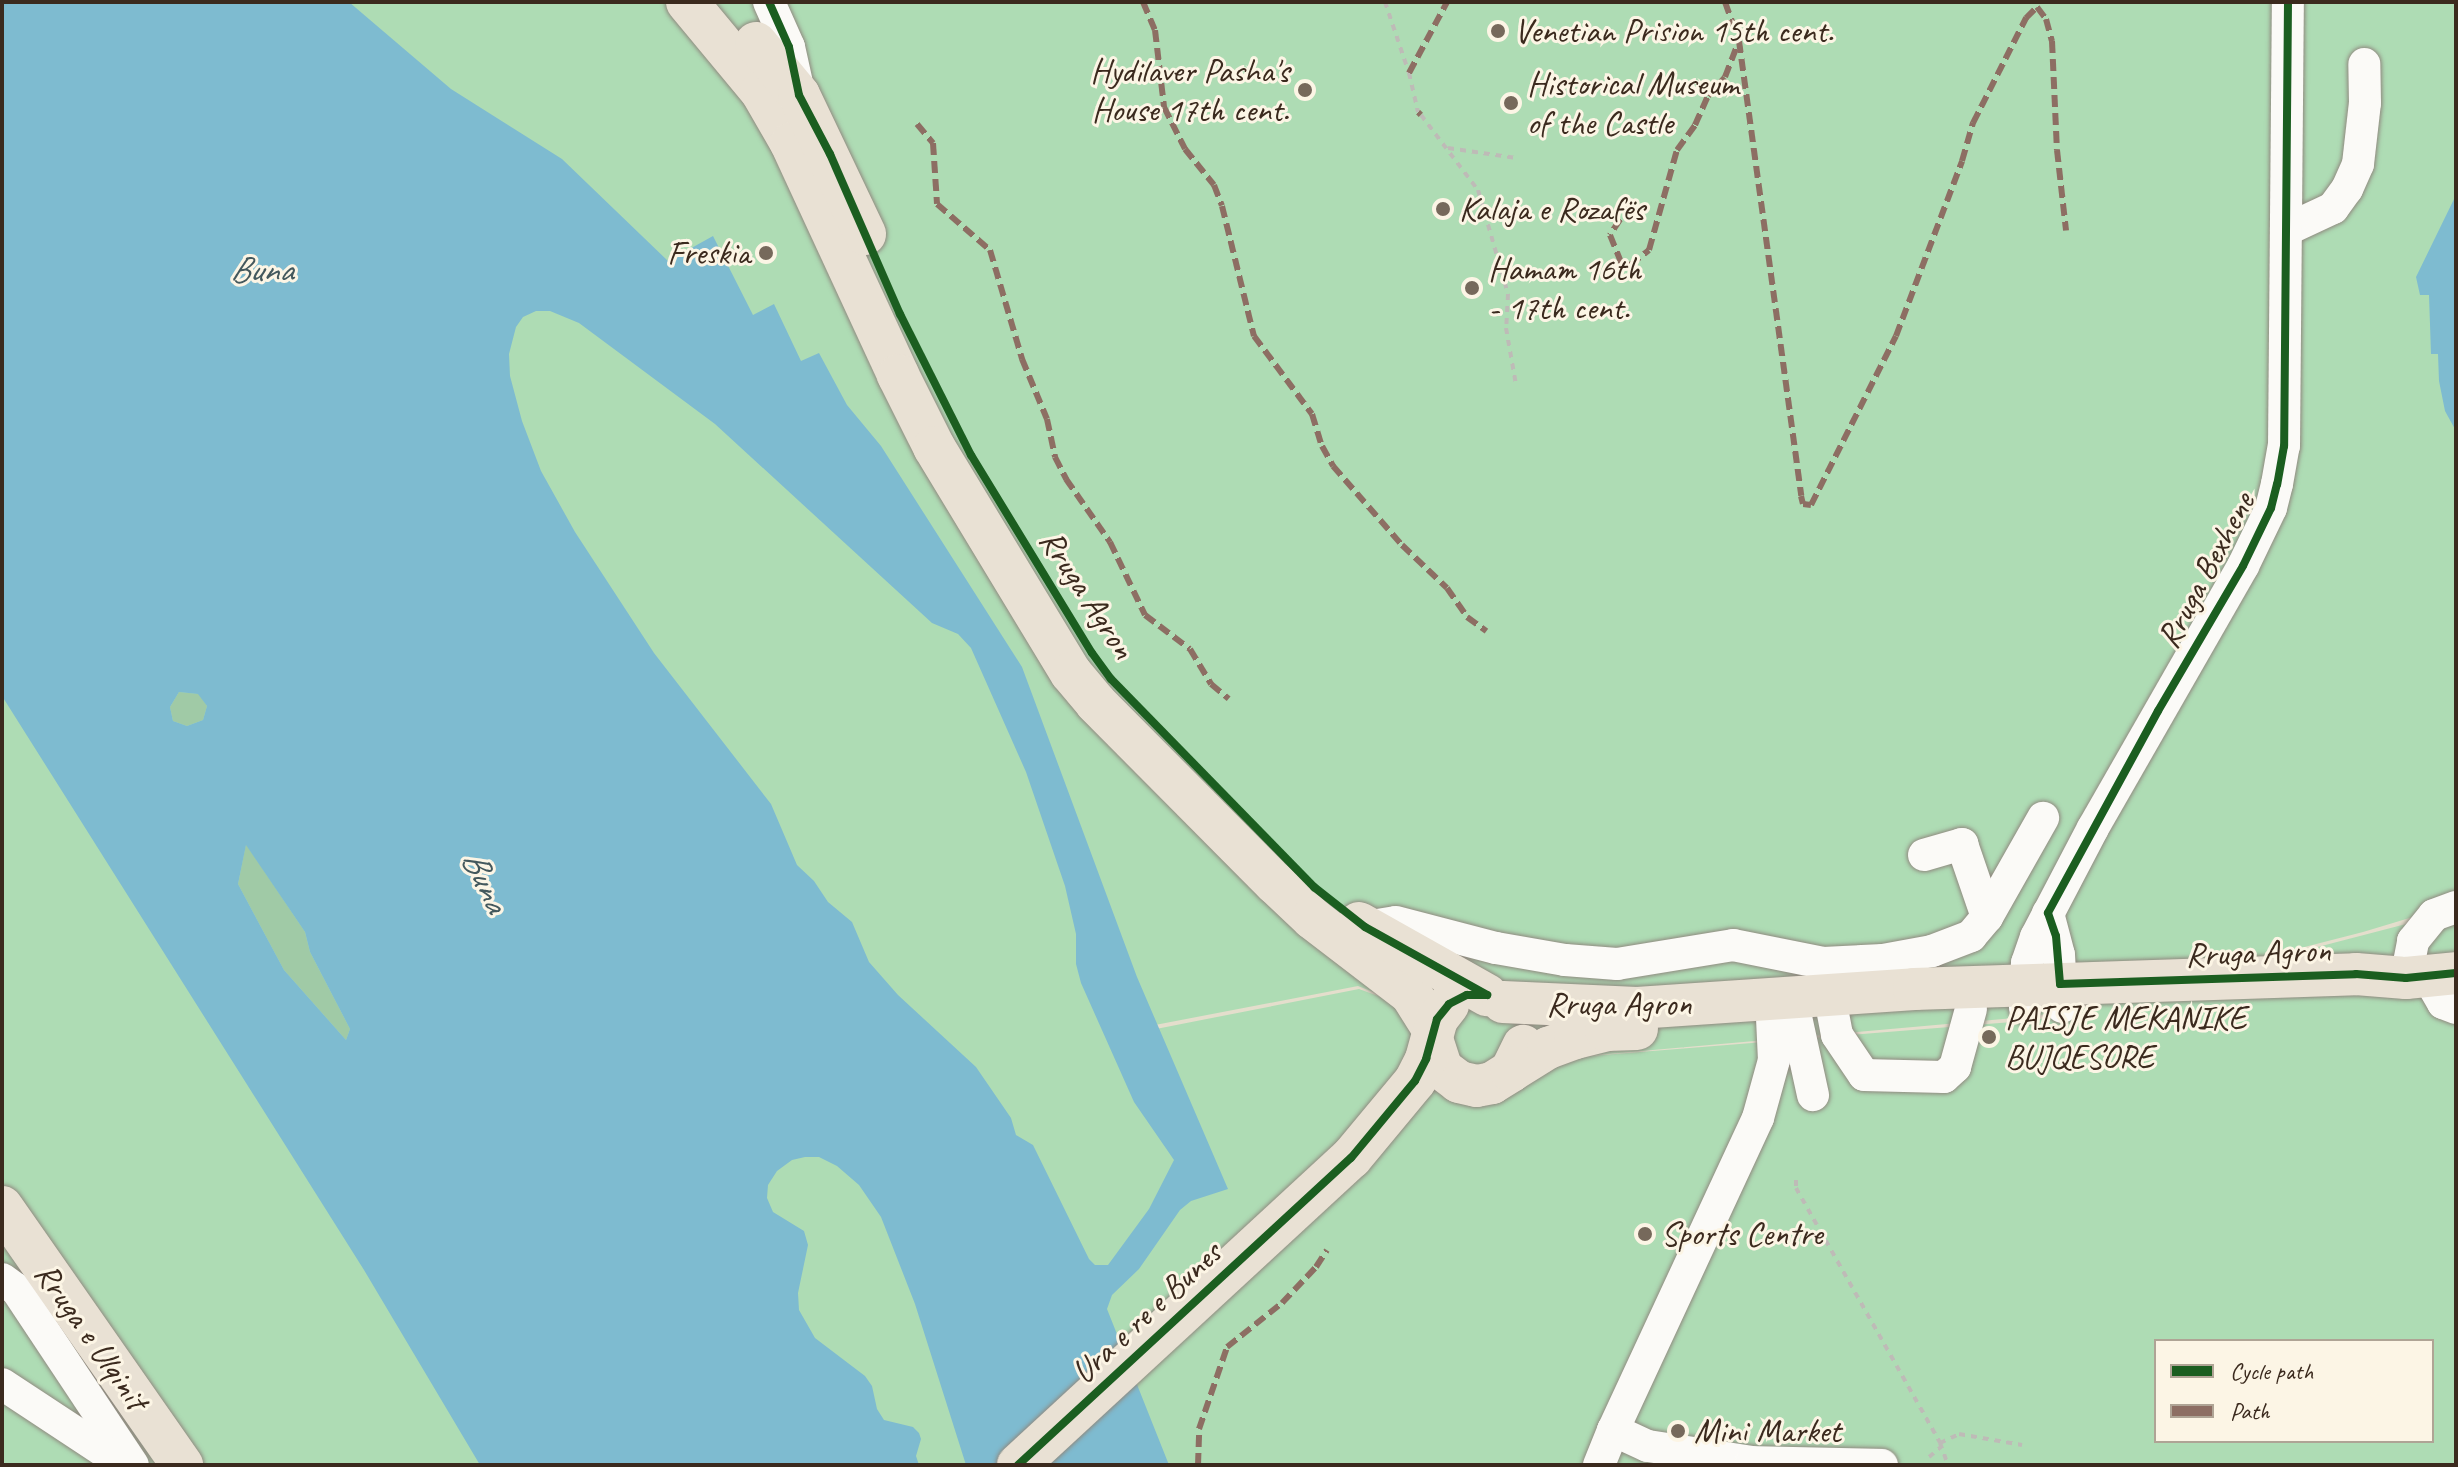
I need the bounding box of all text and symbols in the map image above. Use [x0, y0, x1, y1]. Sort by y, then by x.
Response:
place label: Venetian Prision 15th cent. [1514, 11, 1833, 51]
marker: Venetian Prision 15th cent. [1489, 22, 1507, 40]
place label: Hydilaver Pasha's House 17th cent. [1091, 50, 1289, 130]
place label: Historical Museum of the Castle [1527, 63, 1740, 142]
marker: Hydilaver Pasha's House 17th cent. [1296, 81, 1314, 99]
marker: Historical Museum of the Castle [1502, 94, 1520, 112]
place label: Kalaja e Rozafës [1459, 189, 1644, 229]
marker: Kalaja e Rozafës [1434, 200, 1452, 218]
place label: Freskia [667, 233, 750, 273]
marker: Freskia [757, 244, 775, 262]
water label: Buna [230, 248, 292, 292]
place label: Hamam 16th - 17th cent. [1488, 248, 1641, 328]
marker: Hamam 16th - 17th cent. [1463, 279, 1481, 297]
street label: Rruga Bexhene [2147, 485, 2263, 655]
street label: Rruga Agron [1031, 522, 1145, 666]
water label: Buna [452, 843, 518, 919]
street label: Rruga Agron [2185, 929, 2331, 975]
street label: Rruga Agron [1546, 984, 1692, 1024]
place label: PAISJE MEKANIKE BUJQESORE [2005, 997, 2246, 1076]
marker: PAISJE MEKANIKE BUJQESORE [1980, 1028, 1998, 1046]
place label: Sports Centre [1661, 1214, 1823, 1254]
marker: Sports Centre [1636, 1225, 1654, 1243]
street label: Ura e re e Bunes [1063, 1232, 1229, 1392]
street label: Rruga e Ulqinit [26, 1254, 158, 1418]
legend [2154, 1339, 2434, 1443]
text: Cycle path [2230, 1356, 2313, 1386]
text: Path [2230, 1396, 2270, 1426]
place label: Mini Market [1694, 1411, 1841, 1451]
marker: Mini Market [1669, 1422, 1687, 1440]

